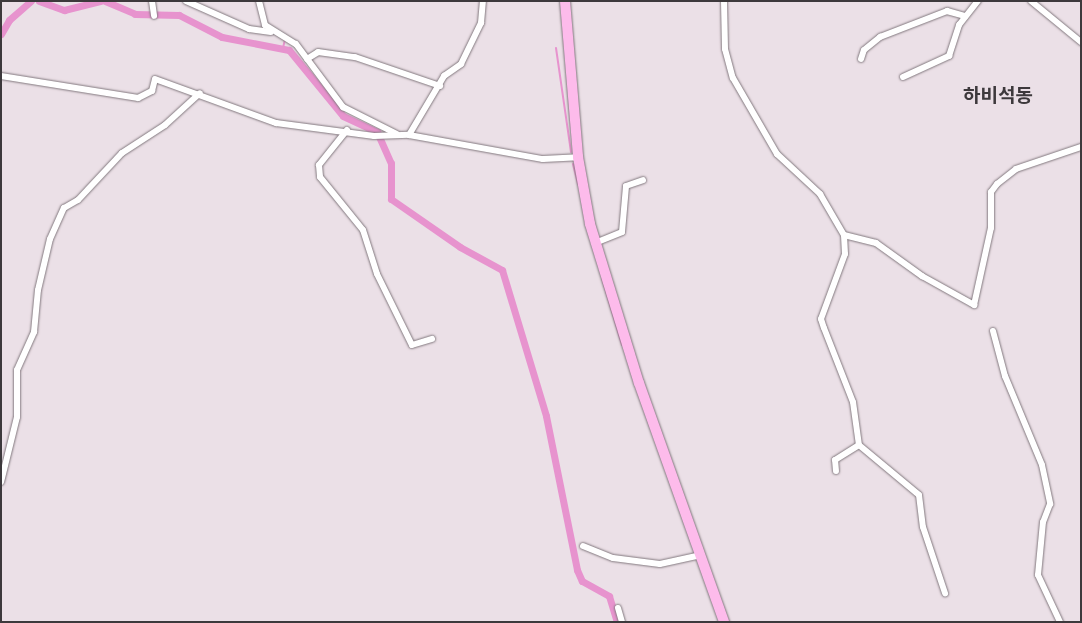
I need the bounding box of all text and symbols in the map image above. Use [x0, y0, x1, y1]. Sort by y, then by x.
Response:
district label: 하비석동 [963, 85, 1033, 107]

